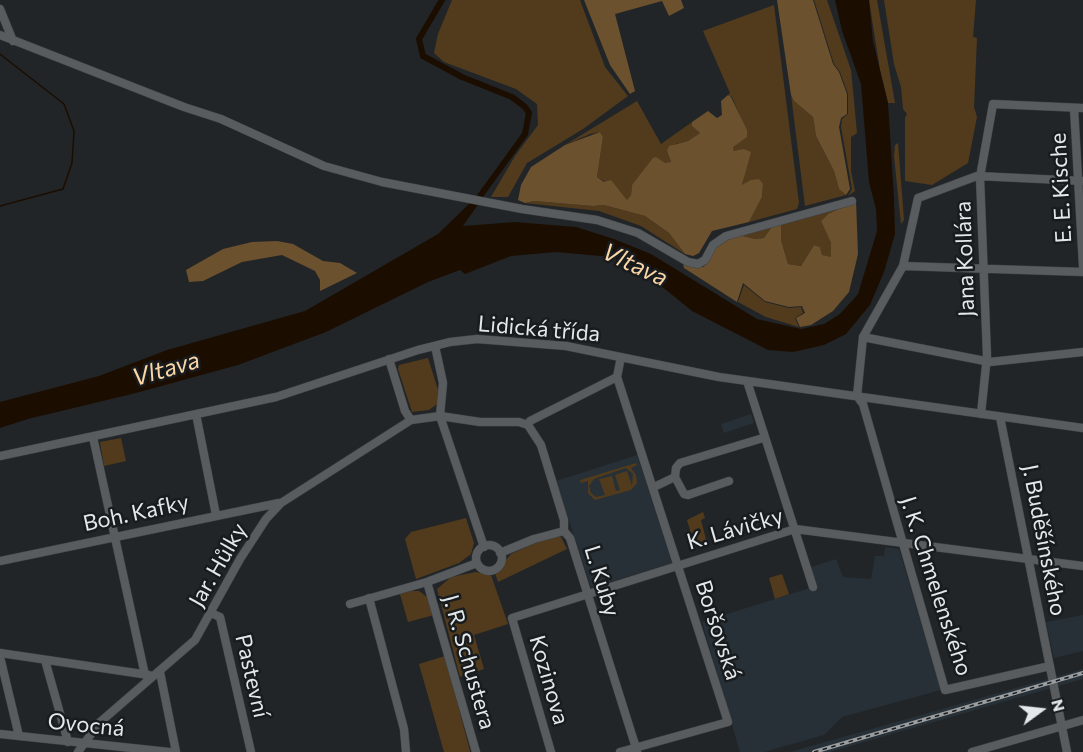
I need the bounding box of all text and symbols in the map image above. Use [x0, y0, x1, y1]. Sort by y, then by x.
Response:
street label: E. E. Kische [1045, 132, 1077, 244]
street label: Jana Kollára [950, 201, 980, 317]
water label: Vltava [598, 237, 672, 293]
street label: Lidická třída [477, 311, 601, 347]
water label: Vltava [129, 346, 203, 392]
street label: J. Buděšínského [1016, 462, 1072, 618]
street label: Boh. Kafky [81, 489, 191, 537]
street label: J. K. Chmelenského [895, 493, 977, 679]
street label: K. Lávičky [684, 503, 786, 555]
street label: Jar. Hůlky [183, 518, 253, 612]
street label: L. Kuby [579, 542, 625, 620]
street label: Boršovská [690, 577, 746, 683]
street label: J. R. Schustera [437, 591, 501, 733]
street label: Pastevní [230, 632, 274, 720]
street label: Kozinova [524, 632, 574, 728]
north arrow [1011, 680, 1071, 740]
text: N [1048, 697, 1070, 713]
street label: Ovocná [46, 708, 126, 742]

